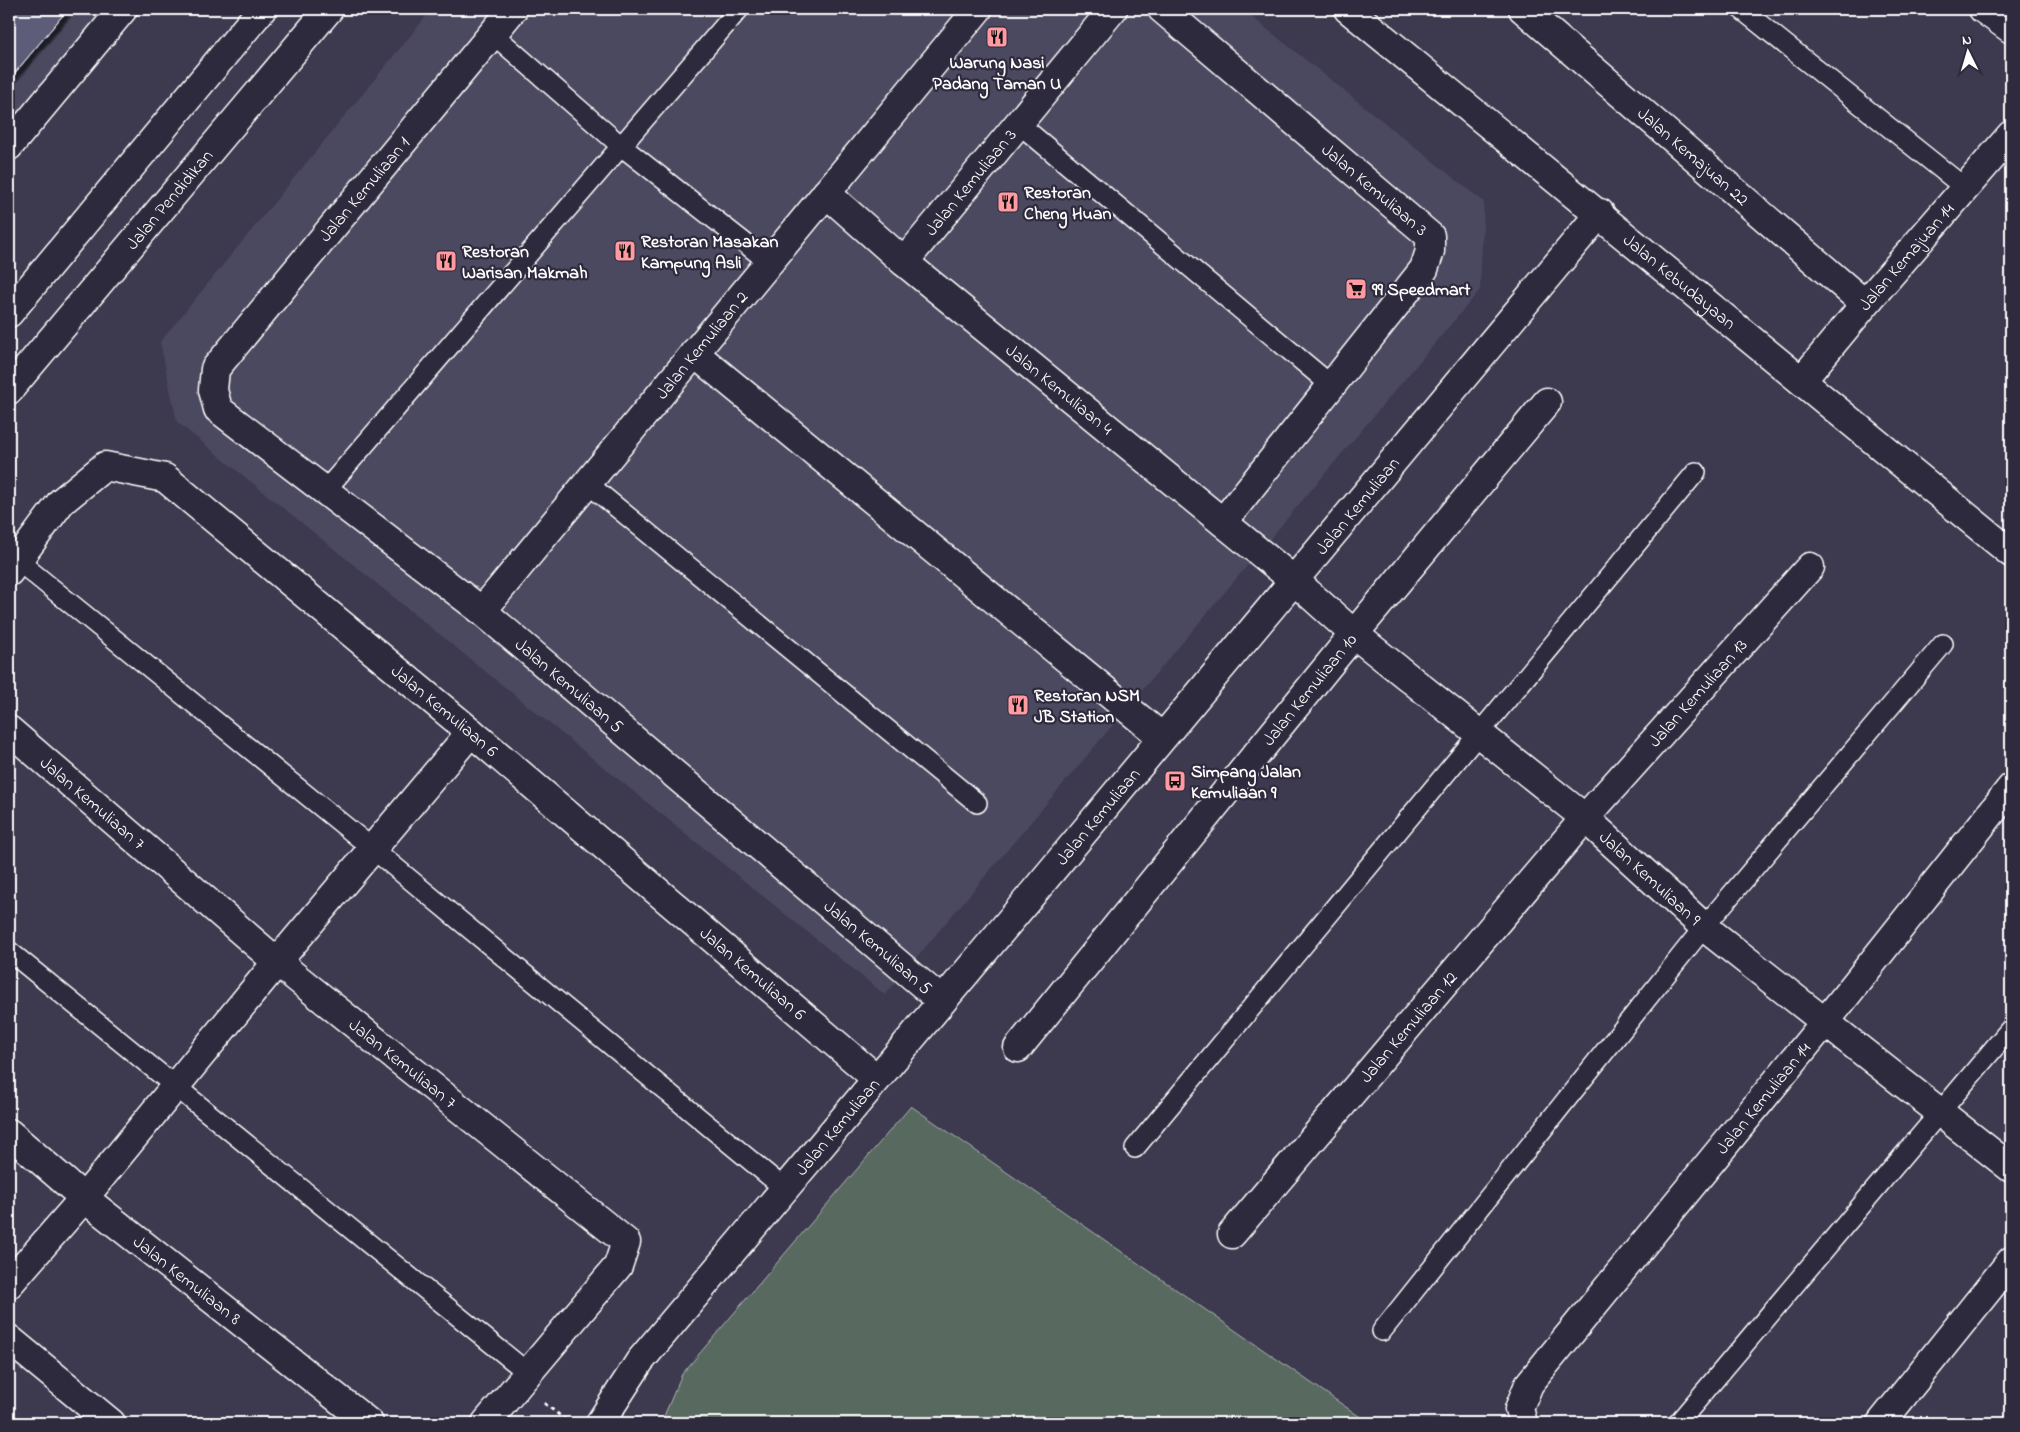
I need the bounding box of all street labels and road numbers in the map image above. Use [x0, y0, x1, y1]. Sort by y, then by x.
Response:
street label: Jalan Kemajuan 22 [1631, 102, 1754, 213]
street label: Jalan Kemuliaan 3 [920, 124, 1024, 242]
street label: Jalan Kemuliaan 1 [314, 132, 418, 249]
street label: Jalan Kemuliaan 3 [1315, 138, 1432, 244]
street label: Jalan Pendidikan [121, 145, 221, 257]
street label: Jalan Kemajuan 14 [1853, 198, 1962, 317]
street label: Jalan Kebudayaan [1616, 228, 1741, 337]
street label: Jalan Kemuliaan 2 [650, 286, 756, 406]
street label: Jalan Kemuliaan 4 [999, 339, 1118, 443]
street label: Jalan Kemuliaan [1310, 452, 1407, 561]
street label: Jalan Kemuliaan 10 [1257, 628, 1365, 752]
street label: Jalan Kemuliaan 5 [508, 633, 628, 740]
street label: Jalan Kemuliaan 13 [1643, 634, 1755, 754]
street label: Jalan Kemuliaan 6 [384, 659, 503, 765]
street label: Jalan Kemuliaan 7 [33, 751, 151, 858]
street label: Jalan Kemuliaan [1050, 763, 1148, 872]
street label: Jalan Kemuliaan 9 [1592, 826, 1706, 933]
street label: Jalan Kemuliaan 5 [817, 895, 937, 1002]
street label: Jalan Kemuliaan 6 [693, 922, 811, 1028]
street label: Jalan Kemuliaan 12 [1354, 966, 1465, 1089]
street label: Jalan Kemuliaan 7 [342, 1013, 462, 1117]
street label: Jalan Kemuliaan 14 [1711, 1037, 1819, 1161]
street label: Jalan Kemuliaan [790, 1073, 887, 1182]
street label: Jalan Kemuliaan 8 [126, 1230, 246, 1332]

